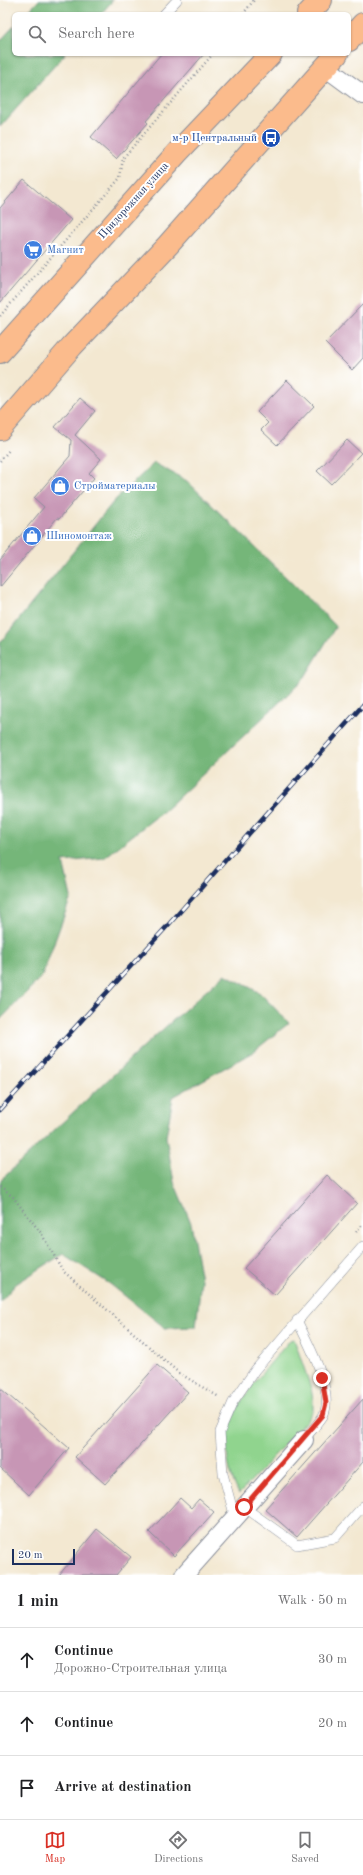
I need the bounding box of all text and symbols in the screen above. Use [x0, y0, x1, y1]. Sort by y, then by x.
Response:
search box [12, 12, 351, 56]
icon: search [26, 23, 48, 45]
text: Search here [58, 27, 135, 42]
bus stop icon: м-р Центральный [260, 127, 282, 149]
place label: м-р Центральный [172, 133, 257, 144]
street label: Придорожная улица [97, 160, 171, 241]
supermarket icon: Магнит [22, 239, 44, 261]
place label: Магнит [47, 245, 84, 256]
shop icon: Стройматериалы [49, 475, 71, 497]
place label: Стройматериалы [74, 481, 156, 492]
shop icon: Шиномонтаж [21, 525, 43, 547]
place label: Шиномонтаж [46, 531, 112, 542]
route end [313, 1369, 331, 1387]
route start [235, 1498, 253, 1516]
scale bar [12, 1547, 75, 1566]
text: 20 m [18, 1550, 43, 1561]
text: 1 min [16, 1593, 59, 1610]
text: Walk · 50 m [278, 1594, 347, 1607]
text: Continue [54, 1644, 113, 1659]
icon: ahead [16, 1649, 38, 1671]
text: 30 m [318, 1653, 347, 1666]
text: Дорожно-Строительная улица [54, 1662, 227, 1675]
icon: ahead [16, 1713, 38, 1735]
text: Continue [54, 1716, 113, 1731]
text: 20 m [318, 1717, 347, 1730]
icon: arrive [16, 1777, 38, 1799]
text: Arrive at destination [54, 1780, 192, 1795]
tab: Map [44, 1829, 66, 1867]
tab: Directions [154, 1829, 203, 1867]
tab: Saved [291, 1829, 319, 1867]

